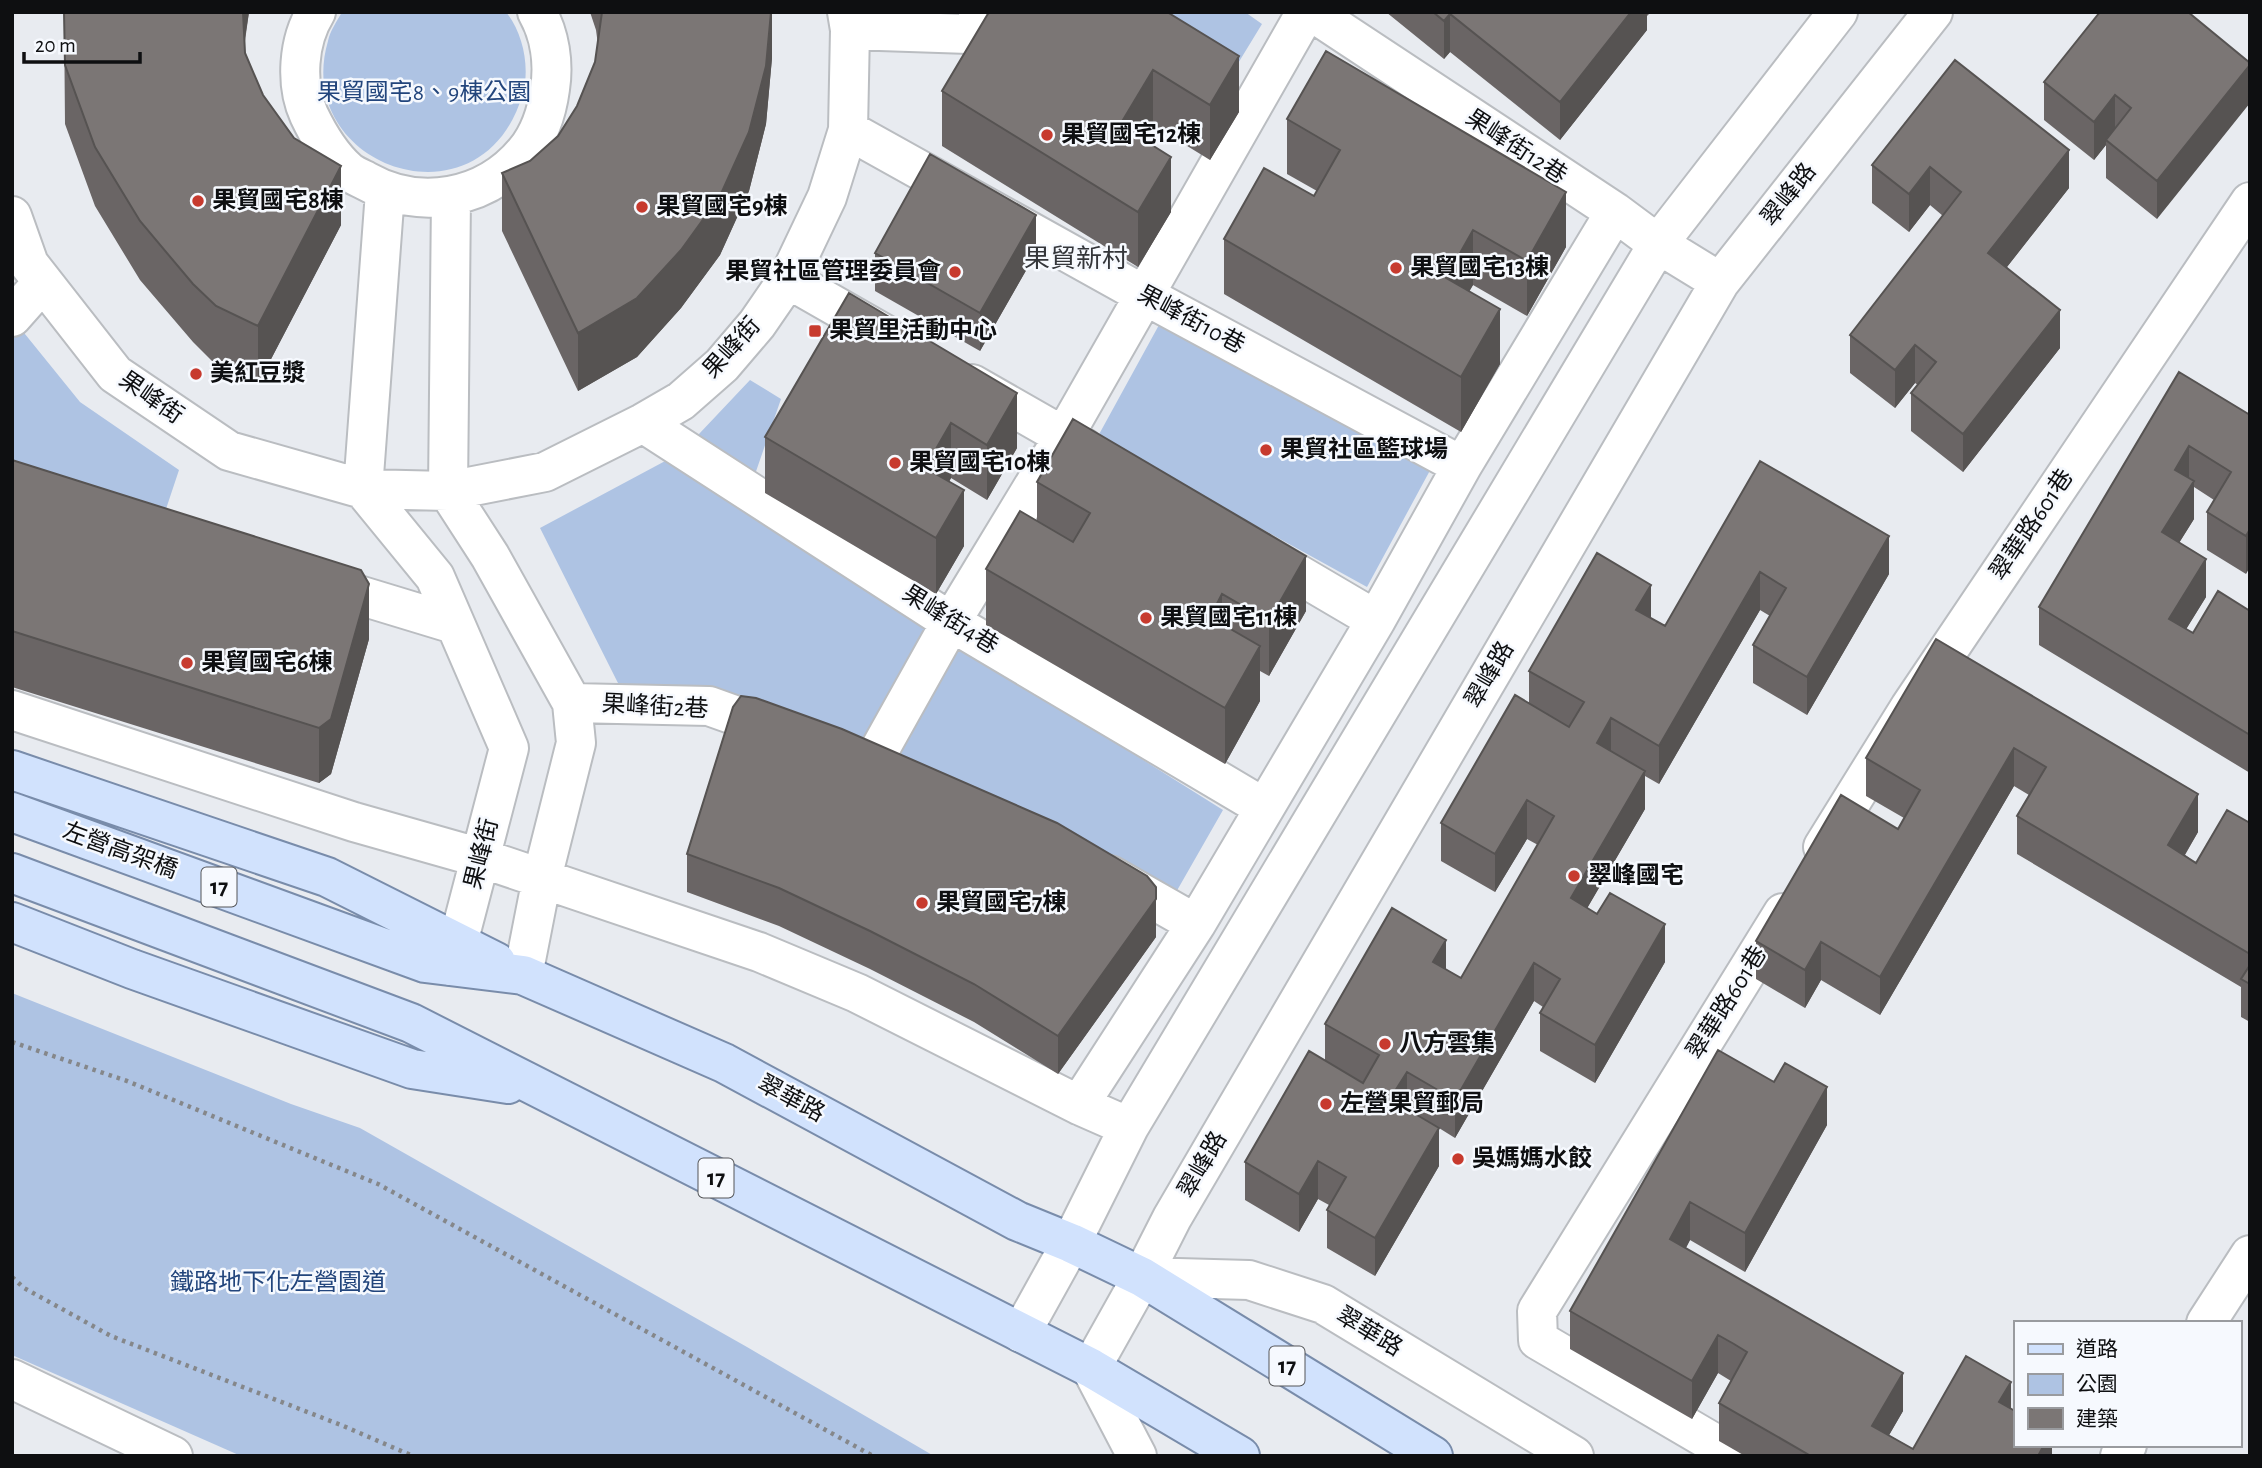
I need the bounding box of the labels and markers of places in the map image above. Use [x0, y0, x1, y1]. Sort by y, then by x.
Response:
place label: 果貿國宅12棟 [1061, 121, 1201, 147]
marker: 果貿國宅12棟 [1039, 127, 1055, 143]
place label: 果貿國宅8棟 [212, 187, 344, 213]
marker: 果貿國宅8棟 [190, 193, 206, 209]
place label: 果貿國宅9棟 [656, 193, 788, 219]
marker: 果貿國宅9棟 [634, 199, 650, 215]
place label: 果貿國宅13棟 [1410, 254, 1549, 280]
place label: 果貿社區管理委員會 [725, 258, 941, 284]
marker: 果貿國宅13棟 [1388, 260, 1404, 276]
marker: 果貿社區管理委員會 [947, 264, 963, 280]
place label: 果貿里活動中心 [829, 317, 997, 343]
marker: 果貿里活動中心 [807, 323, 823, 339]
place label: 美紅豆漿 [210, 360, 306, 386]
marker: 美紅豆漿 [188, 366, 204, 382]
place label: 果貿社區籃球場 [1280, 436, 1448, 462]
marker: 果貿社區籃球場 [1258, 442, 1274, 458]
place label: 果貿國宅10棟 [909, 449, 1050, 475]
marker: 果貿國宅10棟 [887, 455, 903, 471]
place label: 果貿國宅11棟 [1160, 604, 1297, 630]
marker: 果貿國宅11棟 [1138, 610, 1154, 626]
place label: 果貿國宅6棟 [201, 649, 333, 675]
marker: 果貿國宅6棟 [179, 655, 195, 671]
place label: 翠峰國宅 [1588, 862, 1684, 888]
marker: 翠峰國宅 [1566, 868, 1582, 884]
place label: 果貿國宅7棟 [936, 889, 1066, 915]
marker: 果貿國宅7棟 [914, 895, 930, 911]
place label: 八方雲集 [1399, 1030, 1495, 1056]
marker: 八方雲集 [1377, 1036, 1393, 1052]
place label: 左營果貿郵局 [1340, 1090, 1484, 1116]
marker: 左營果貿郵局 [1318, 1096, 1334, 1112]
place label: 吳媽媽水餃 [1472, 1145, 1592, 1171]
marker: 吳媽媽水餃 [1450, 1151, 1466, 1167]

